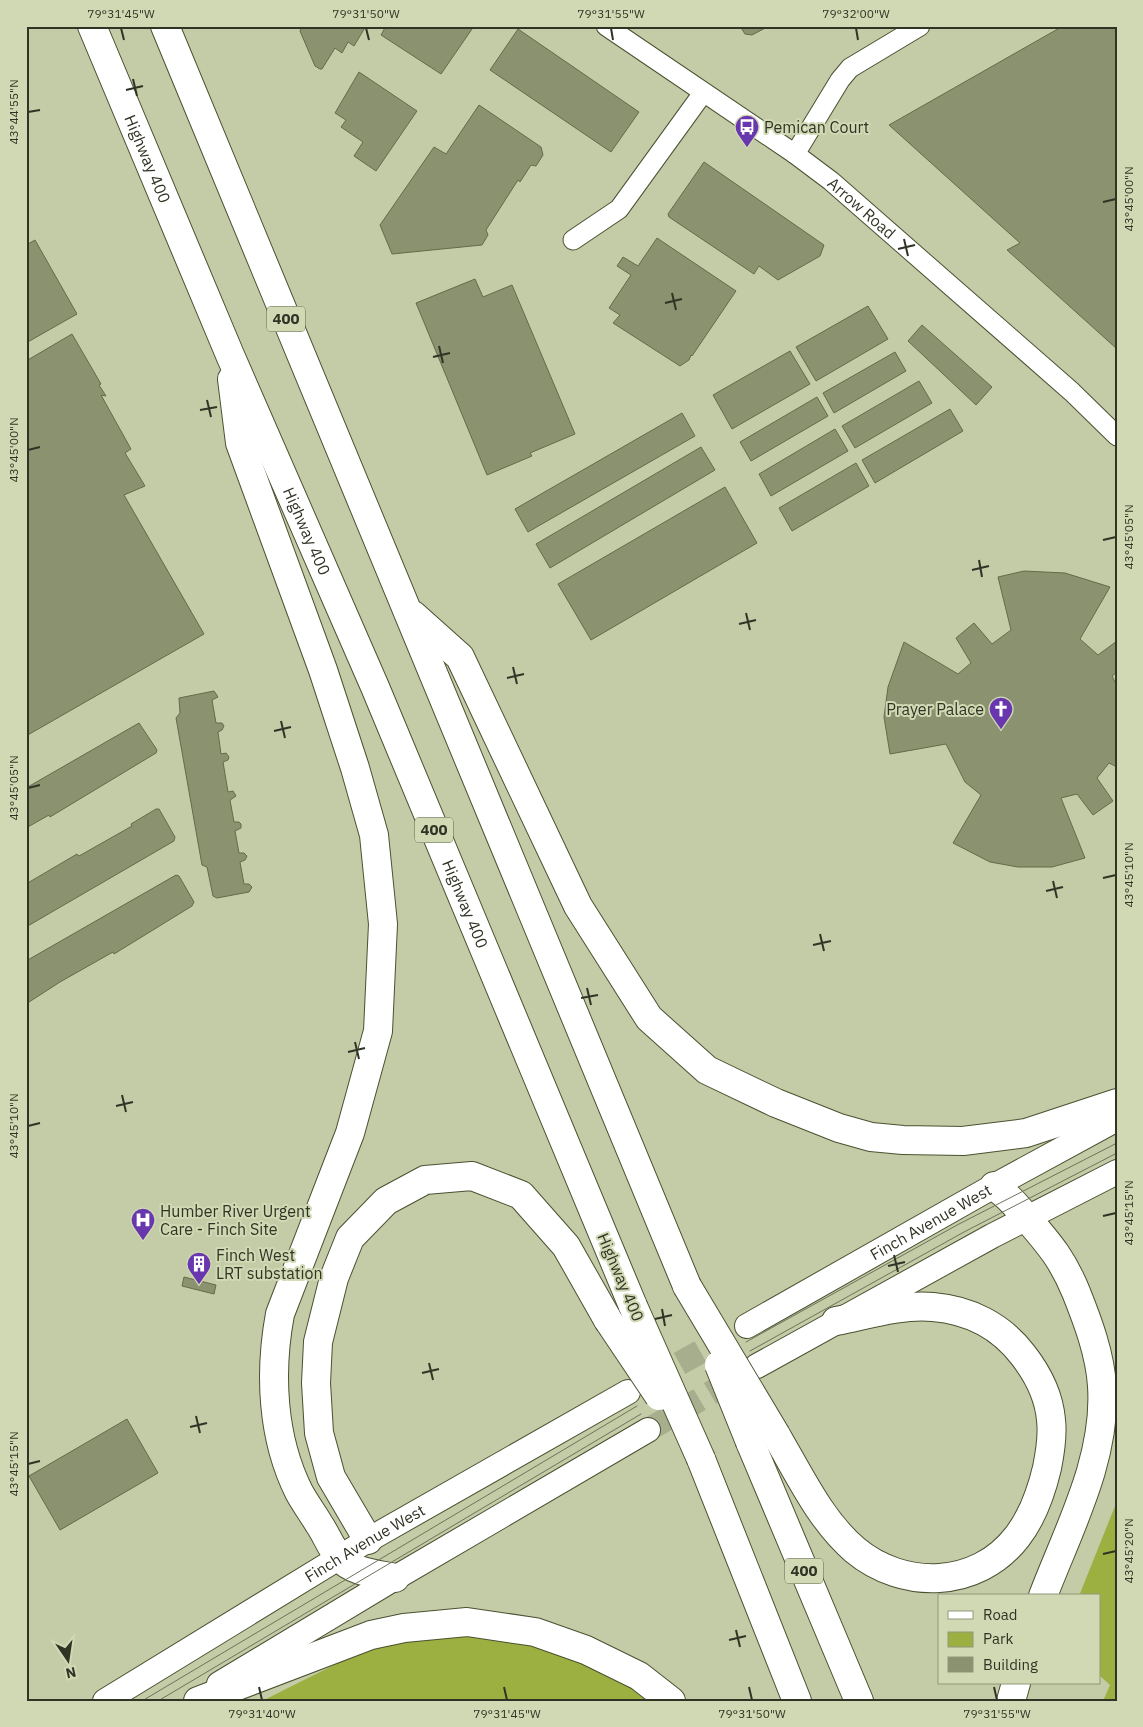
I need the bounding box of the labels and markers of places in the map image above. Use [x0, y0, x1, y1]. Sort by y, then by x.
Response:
bus stop icon: Pemican Court [734, 114, 760, 148]
place label: Pemican Court [764, 117, 869, 137]
church icon: Prayer Palace [988, 696, 1014, 730]
place label: Prayer Palace [886, 699, 984, 719]
place label: Humber River Urgent Care - Finch Site [160, 1201, 311, 1239]
hospital icon: Humber River Urgent Care - Finch Site [130, 1207, 156, 1241]
place label: Finch West LRT substation [216, 1245, 322, 1283]
building icon: Finch West LRT substation [186, 1251, 212, 1285]

